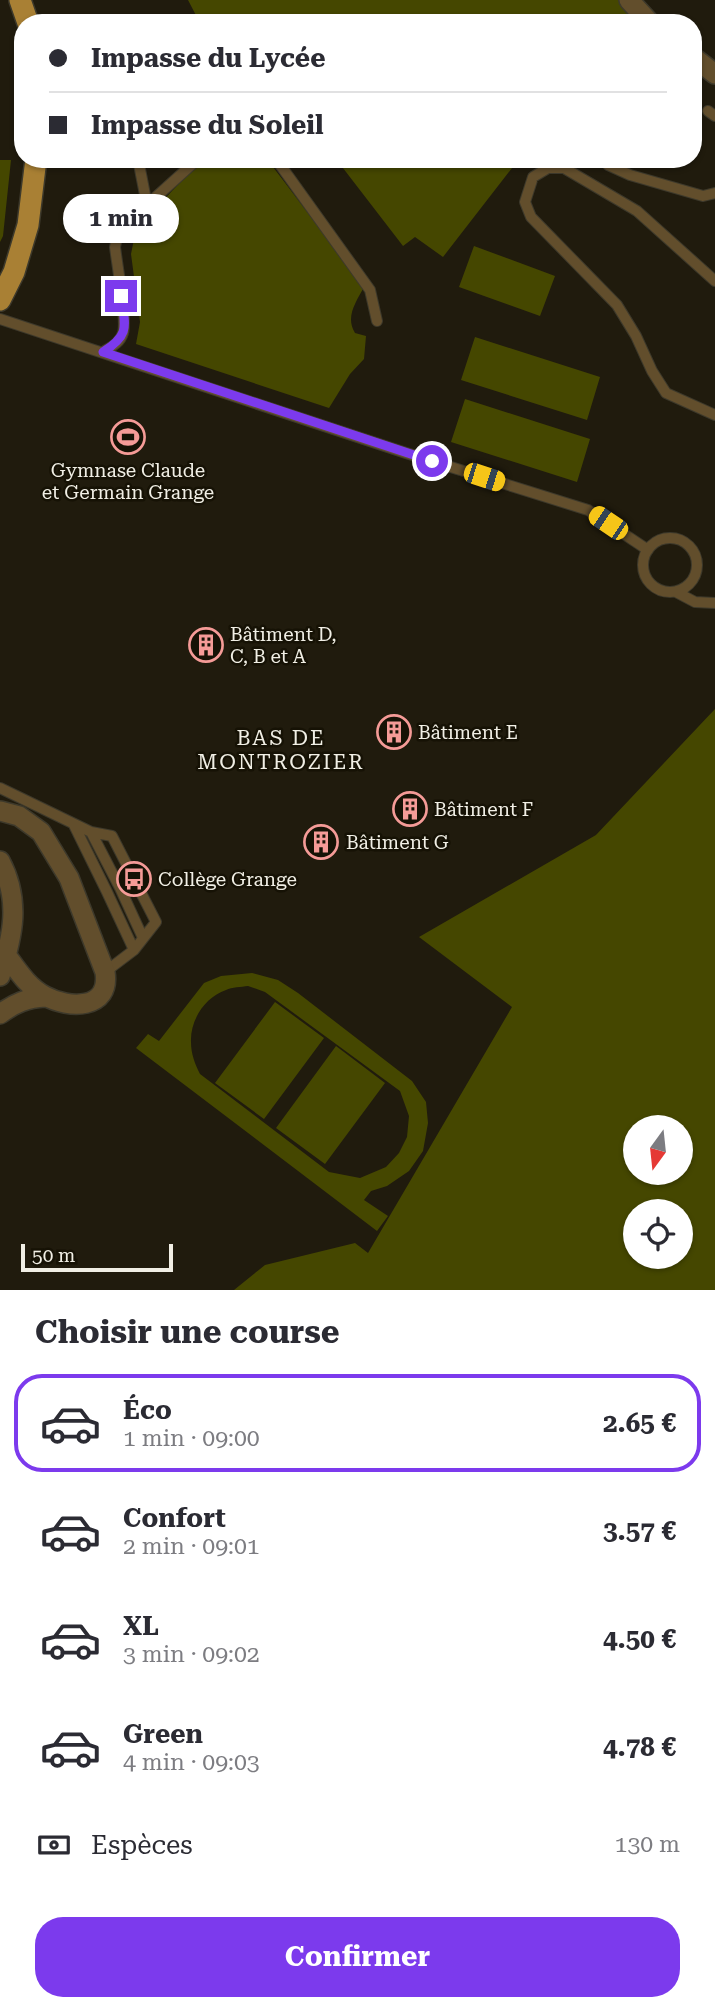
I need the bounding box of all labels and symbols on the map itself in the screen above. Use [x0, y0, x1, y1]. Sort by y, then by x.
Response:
callout: 1 min [63, 194, 179, 244]
route end [105, 280, 137, 312]
sports icon: Gymnase Claude et Germain Grange [109, 418, 147, 456]
route start [416, 445, 448, 477]
place label: Gymnase Claude et Germain Grange [42, 459, 214, 504]
car [461, 461, 508, 493]
car [585, 503, 632, 543]
place label: Bâtiment D, C, B et A [230, 623, 336, 668]
building icon: Bâtiment D, C, B et A [187, 626, 225, 664]
building icon: Bâtiment E [375, 713, 413, 751]
place label: Bâtiment E [418, 721, 518, 744]
district label: BAS DE MONTROZIER [197, 726, 365, 774]
building icon: Bâtiment F [391, 790, 429, 828]
place label: Bâtiment F [434, 798, 533, 821]
building icon: Bâtiment G [302, 823, 340, 861]
place label: Bâtiment G [346, 831, 449, 854]
bus stop icon: Collège Grange [115, 860, 153, 898]
place label: Collège Grange [158, 868, 297, 891]
north arrow [623, 1115, 693, 1185]
scale bar [21, 1241, 173, 1273]

